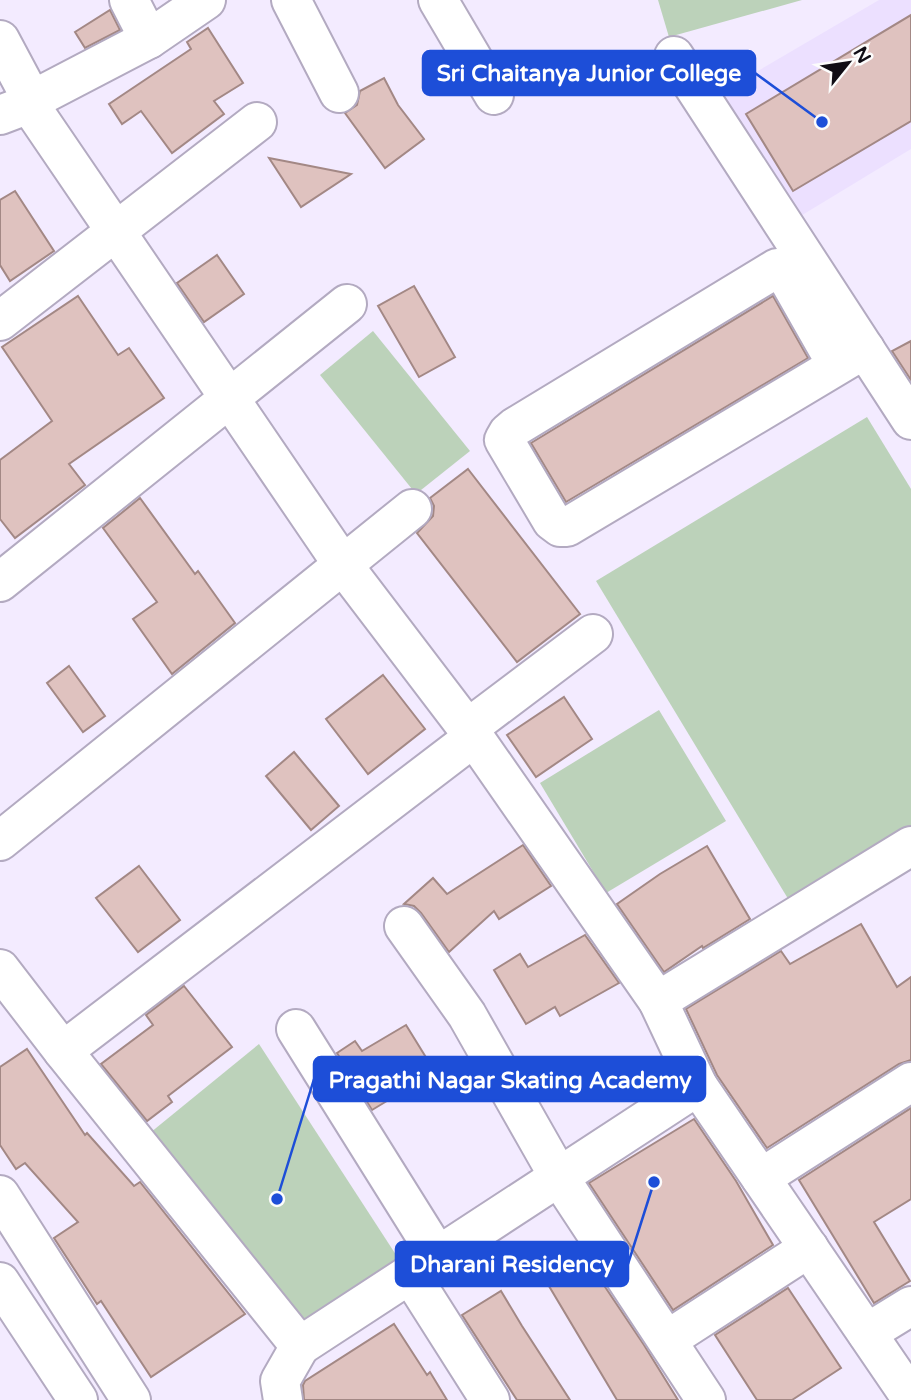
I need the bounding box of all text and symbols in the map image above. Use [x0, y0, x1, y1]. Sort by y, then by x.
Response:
north arrow [813, 28, 883, 98]
text: N [849, 43, 875, 67]
callout: Sri Chaitanya Junior College [423, 51, 755, 95]
text: Sri Chaitanya Junior College [437, 60, 741, 88]
callout: Pragathi Nagar Skating Academy [314, 1057, 705, 1101]
text: Pragathi Nagar Skating Academy [328, 1067, 692, 1095]
callout: Dharani Residency [396, 1242, 628, 1286]
text: Dharani Residency [410, 1251, 615, 1279]

